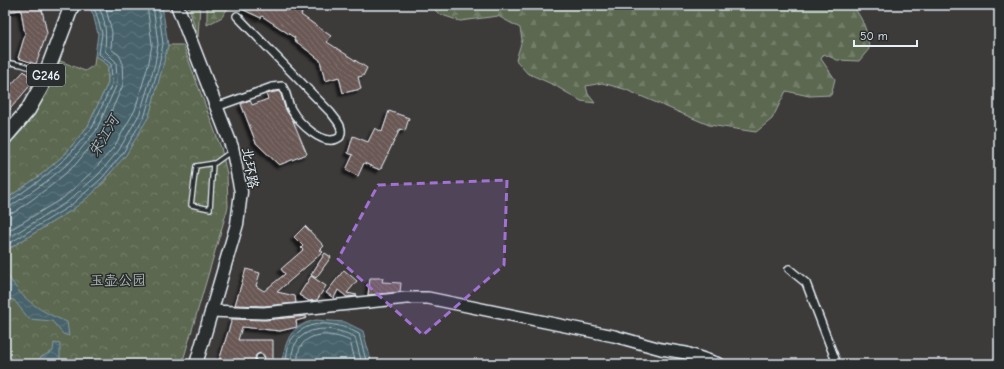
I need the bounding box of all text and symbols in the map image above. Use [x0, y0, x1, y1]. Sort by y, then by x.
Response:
scale bar [854, 22, 917, 48]
text: 50 m [860, 29, 888, 43]
road number: G246 [27, 64, 65, 86]
water label: 宋江河 [85, 109, 125, 160]
street label: 北环路 [238, 146, 262, 190]
park label: 玉壶公园 [90, 272, 146, 289]

